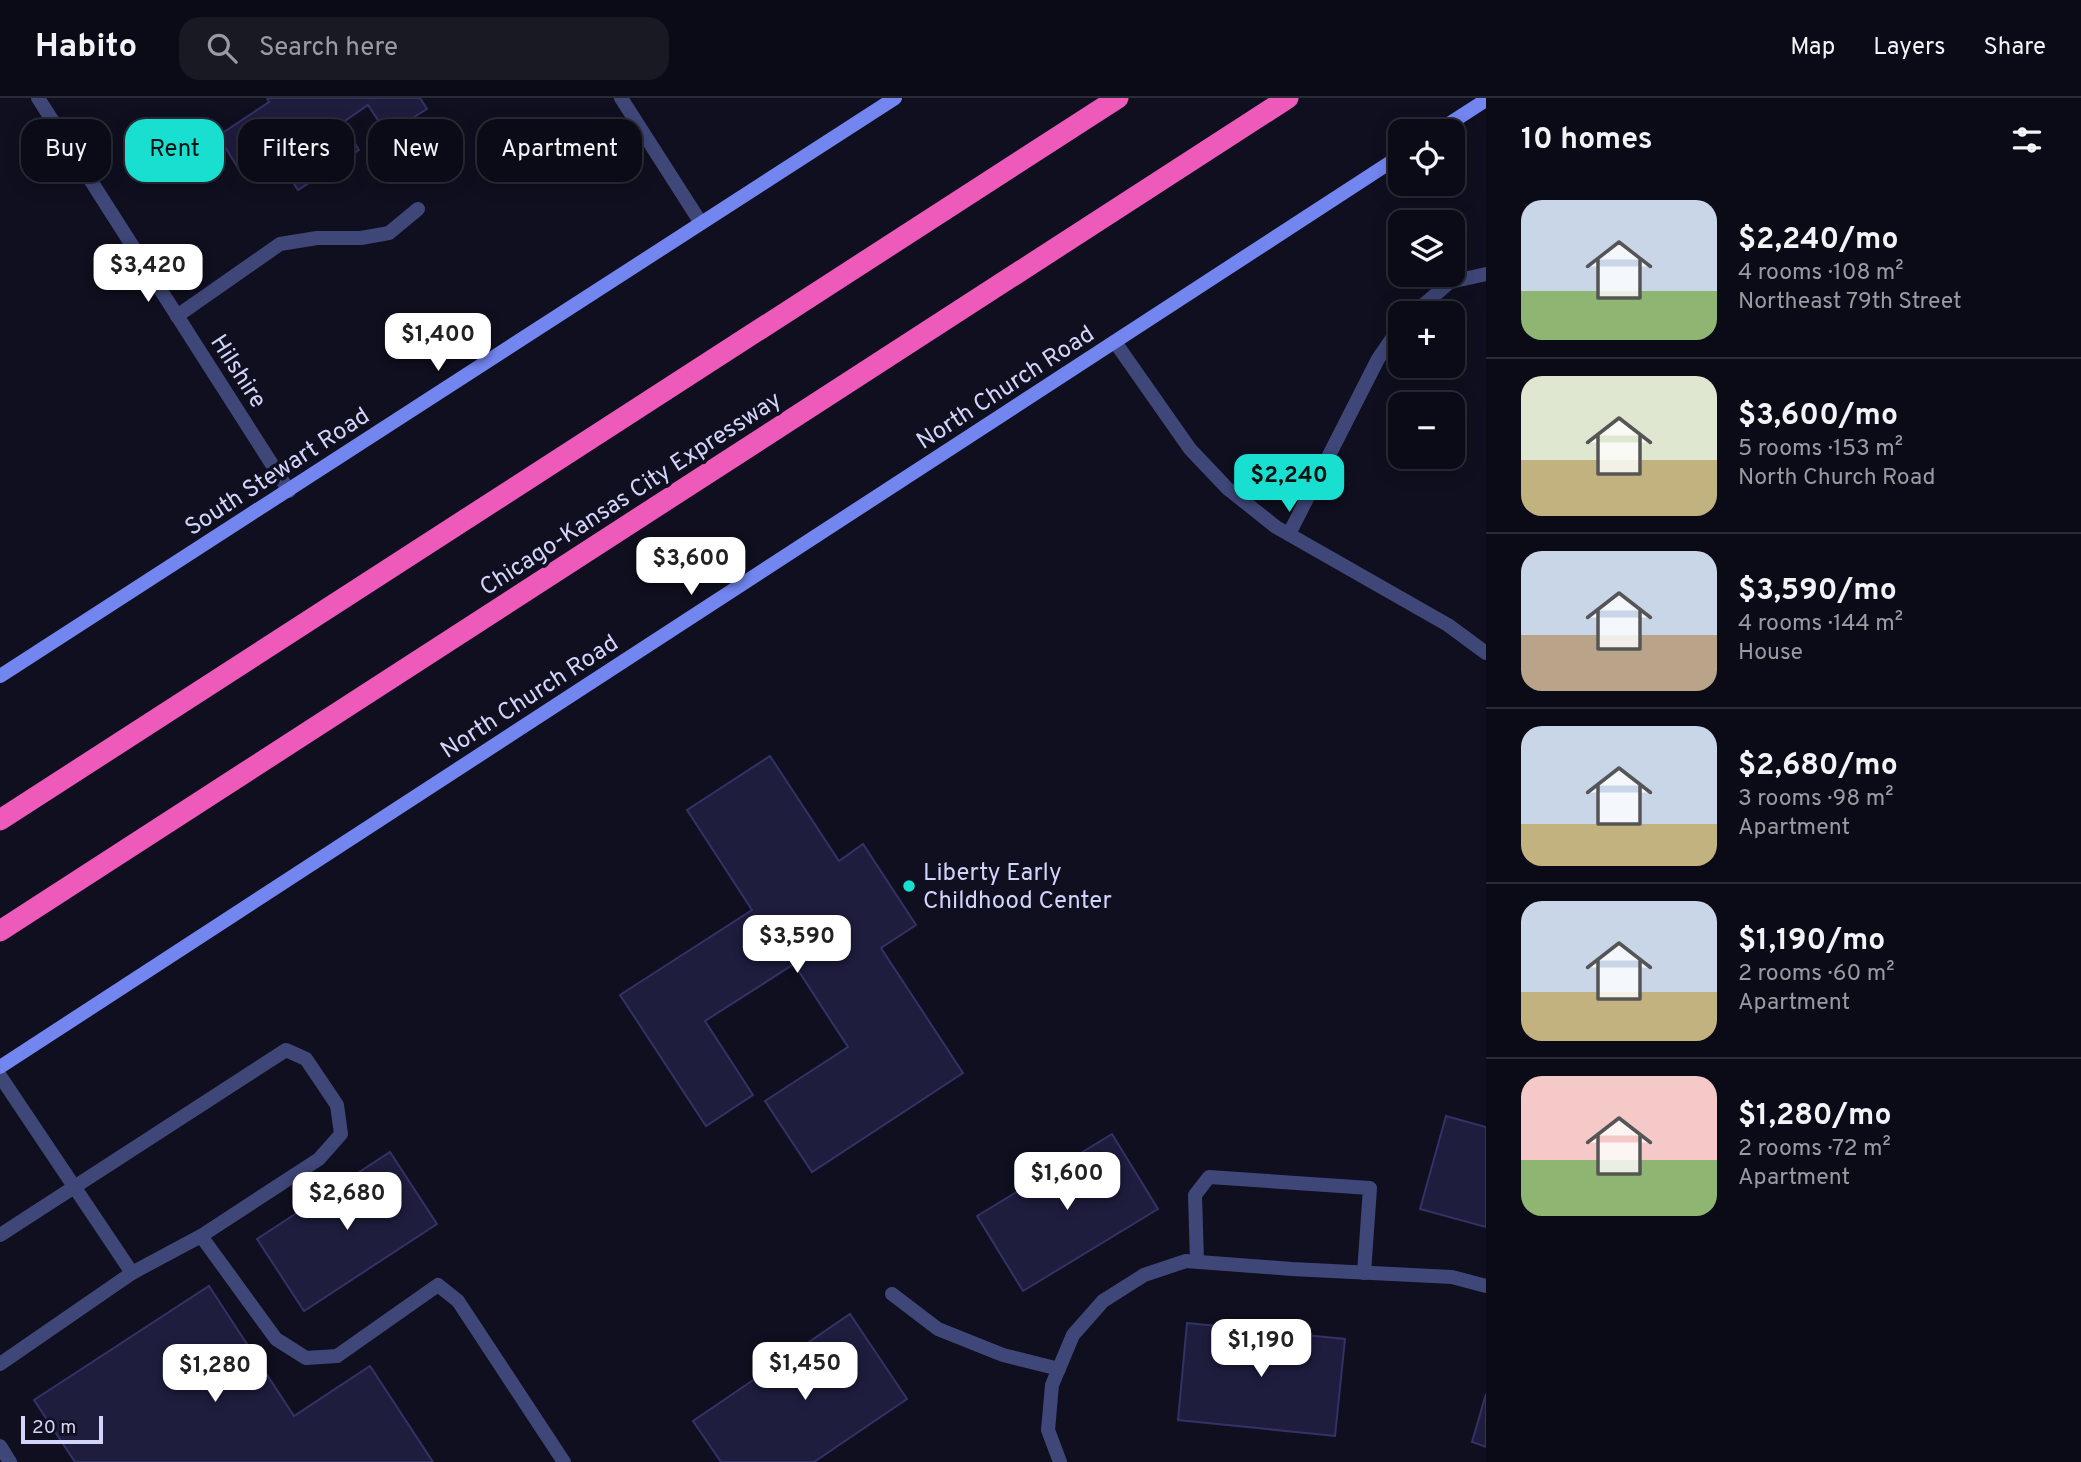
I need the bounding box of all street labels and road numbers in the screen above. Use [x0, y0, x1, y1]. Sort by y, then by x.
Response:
street label: North Church Road [912, 320, 1101, 457]
street label: Hilshire [202, 330, 272, 415]
street label: Chicago-Kansas City Expressway [475, 386, 787, 604]
street label: South Stewart Road [180, 402, 376, 544]
street label: North Church Road [436, 629, 625, 766]

